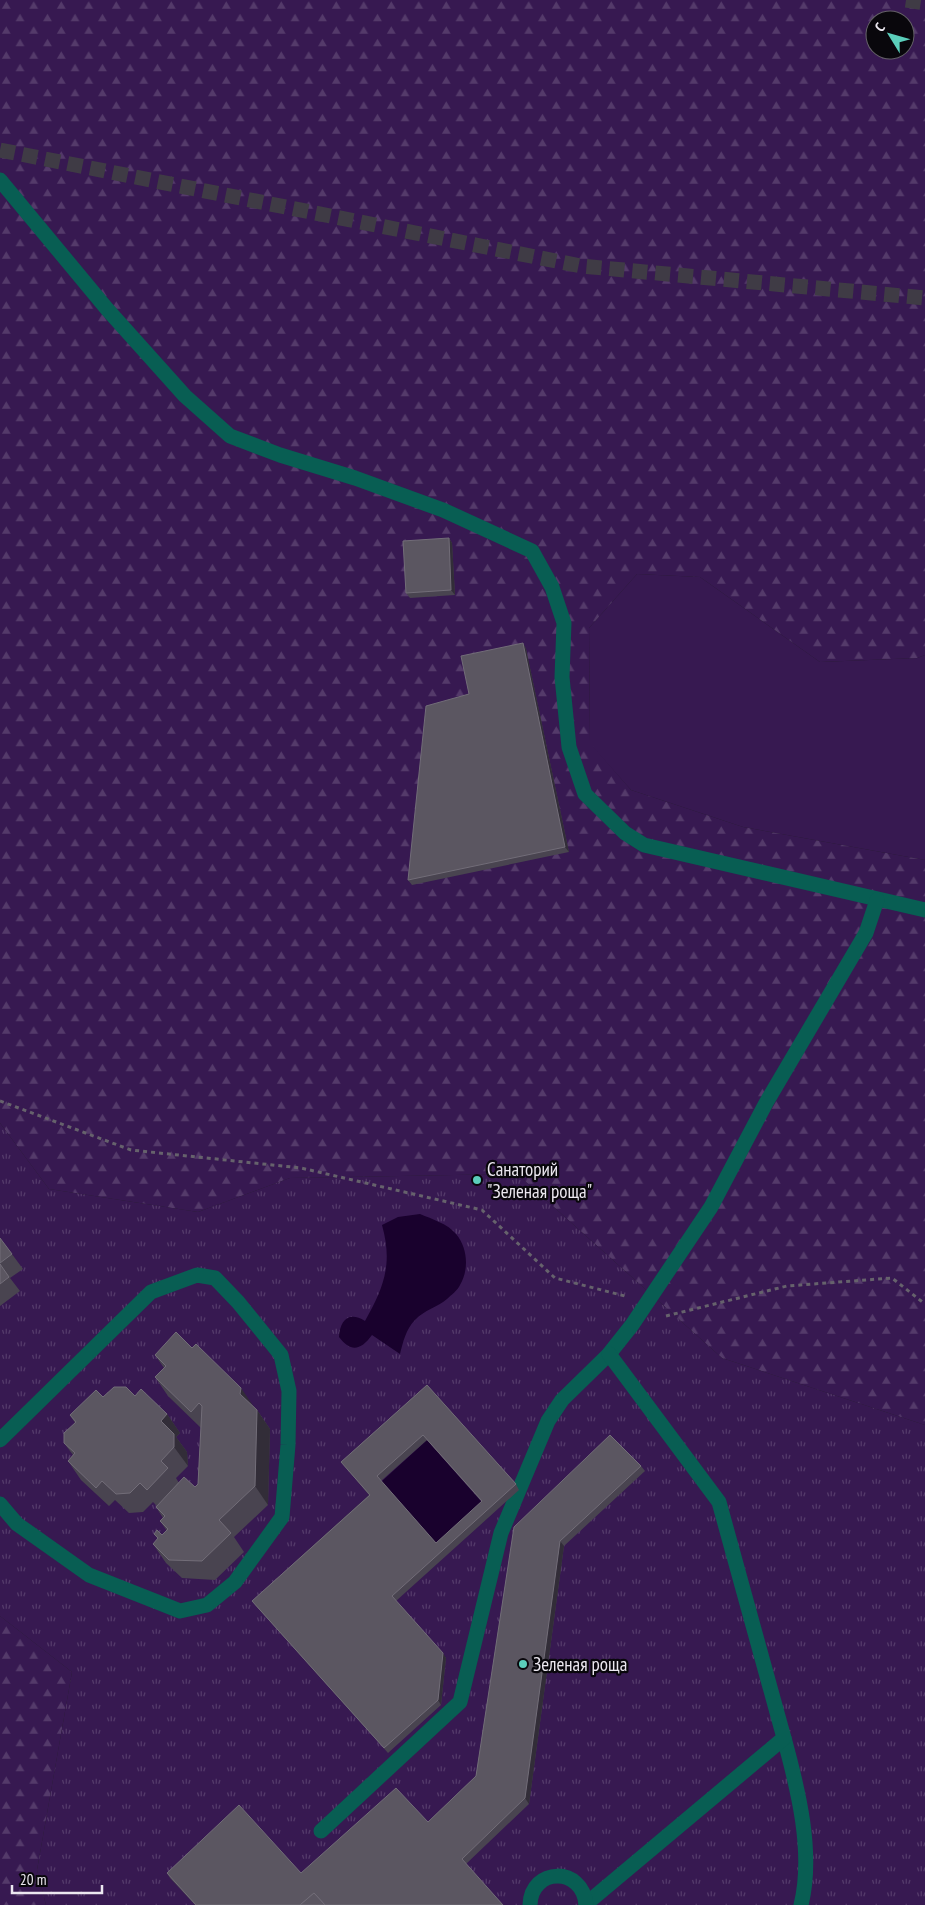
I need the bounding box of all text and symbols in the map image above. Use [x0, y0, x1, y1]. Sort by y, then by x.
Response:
north arrow [865, 10, 915, 60]
text: С [871, 19, 889, 35]
place label: Санаторий "Зеленая роща" [487, 1157, 592, 1203]
marker: Санаторий "Зеленая роща" [471, 1174, 483, 1186]
place label: Зеленая роща [533, 1652, 627, 1676]
marker: Зеленая роща [517, 1658, 529, 1670]
scale bar [12, 1862, 102, 1894]
text: 20 m [20, 1870, 46, 1889]

